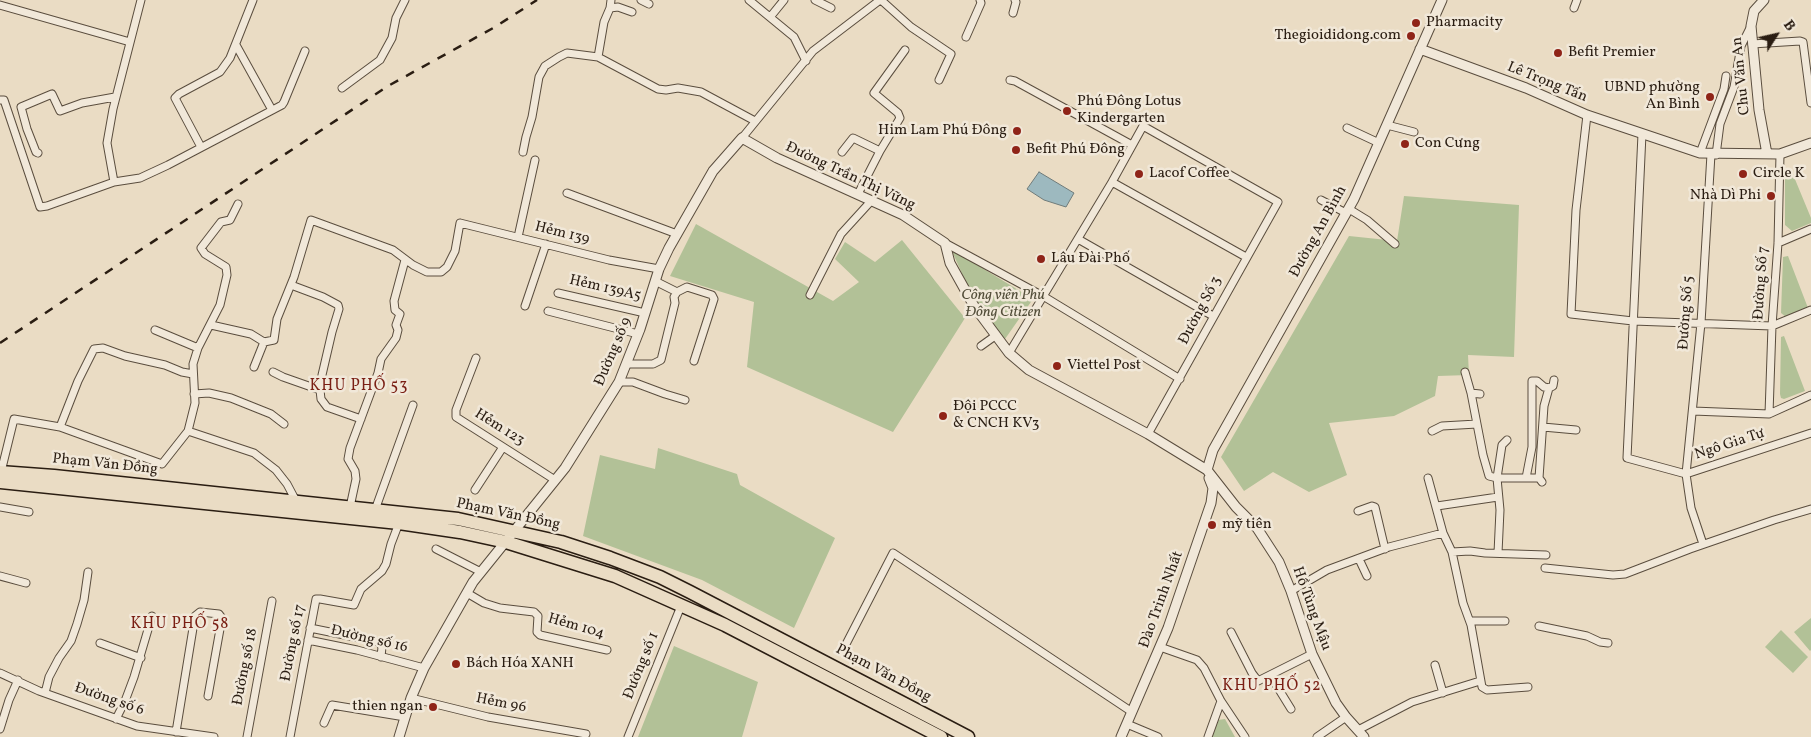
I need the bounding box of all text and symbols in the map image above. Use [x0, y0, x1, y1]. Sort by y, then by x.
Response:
north arrow [1751, 10, 1801, 60]
place label: Pharmacity [1426, 14, 1503, 32]
marker: Pharmacity [1410, 17, 1422, 29]
text: B [1778, 17, 1799, 35]
place label: Thegioididong.com [1274, 27, 1401, 45]
marker: Thegioididong.com [1405, 30, 1417, 42]
street label: Chu Văn An [1729, 36, 1755, 116]
place label: Befit Premier [1568, 44, 1655, 62]
marker: Befit Premier [1552, 47, 1564, 59]
street label: Lê Trọng Tấn [1504, 59, 1590, 107]
place label: UBND phường An Bình [1604, 79, 1700, 114]
marker: UBND phường An Bình [1704, 91, 1716, 103]
place label: Phú Đông Lotus Kindergarten [1077, 93, 1181, 128]
marker: Phú Đông Lotus Kindergarten [1061, 105, 1073, 117]
place label: Him Lam Phú Đông [878, 122, 1007, 140]
marker: Him Lam Phú Đông [1011, 125, 1023, 137]
place label: Con Cưng [1415, 135, 1480, 153]
marker: Con Cưng [1399, 138, 1411, 150]
street label: Đường Trần Thị Vững [782, 139, 918, 215]
place label: Befit Phú Đông [1026, 141, 1125, 159]
marker: Befit Phú Đông [1010, 144, 1022, 156]
place label: Lacof Coffee [1149, 165, 1230, 183]
place label: Circle K [1753, 165, 1805, 183]
marker: Lacof Coffee [1133, 168, 1145, 180]
marker: Circle K [1737, 168, 1749, 180]
street label: Đường An Bình [1286, 183, 1352, 281]
place label: Nhà Dì Phi [1690, 187, 1761, 205]
marker: Nhà Dì Phi [1765, 190, 1777, 202]
street label: Hẻm 139 [533, 219, 591, 249]
street label: Đường Số 7 [1750, 245, 1774, 321]
place label: Lâu Đài Phố [1051, 250, 1130, 268]
marker: Lâu Đài Phố [1035, 253, 1047, 265]
street label: Hẻm 139A5 [567, 272, 643, 306]
street label: Đường Số 3 [1176, 274, 1226, 348]
street label: Đường Số 5 [1675, 275, 1699, 351]
park label: Công viên Phú Đông Citizen [961, 287, 1045, 322]
street label: Đường số 9 [591, 315, 637, 389]
place label: Viettel Post [1067, 357, 1141, 375]
marker: Viettel Post [1051, 360, 1063, 372]
district label: KHU PHỐ 53 [308, 377, 410, 397]
place label: Đội PCCC & CNCH KV3 [953, 398, 1039, 433]
street label: Hẻm 123 [471, 406, 527, 450]
marker: Đội PCCC & CNCH KV3 [937, 410, 949, 422]
street label: Ngô Gia Tự [1693, 425, 1767, 465]
street label: Phạm Văn Đồng [51, 451, 159, 479]
street label: Phạm Văn Đồng [454, 495, 562, 535]
place label: mỹ tiên [1222, 516, 1272, 534]
marker: mỹ tiên [1206, 519, 1218, 531]
street label: Đào Trinh Nhất [1136, 549, 1188, 651]
street label: Hồ Tùng Mậu [1287, 565, 1335, 653]
street label: Đường số 17 [278, 603, 310, 683]
street label: Hẻm 104 [546, 610, 606, 644]
district label: KHU PHỐ 58 [129, 615, 231, 635]
street label: Đường số 16 [329, 622, 409, 658]
street label: Đường số 18 [230, 627, 262, 707]
street label: Đường số 1 [620, 630, 664, 702]
street label: Phạm Văn Đồng [832, 641, 934, 707]
place label: Bách Hóa XANH [466, 655, 574, 673]
marker: Bách Hóa XANH [450, 658, 462, 670]
district label: KHU PHỐ 52 [1221, 677, 1323, 697]
street label: Đường số 6 [72, 680, 146, 720]
street label: Hẻm 96 [474, 690, 528, 718]
place label: thien ngan [352, 698, 423, 716]
marker: thien ngan [427, 701, 439, 713]

